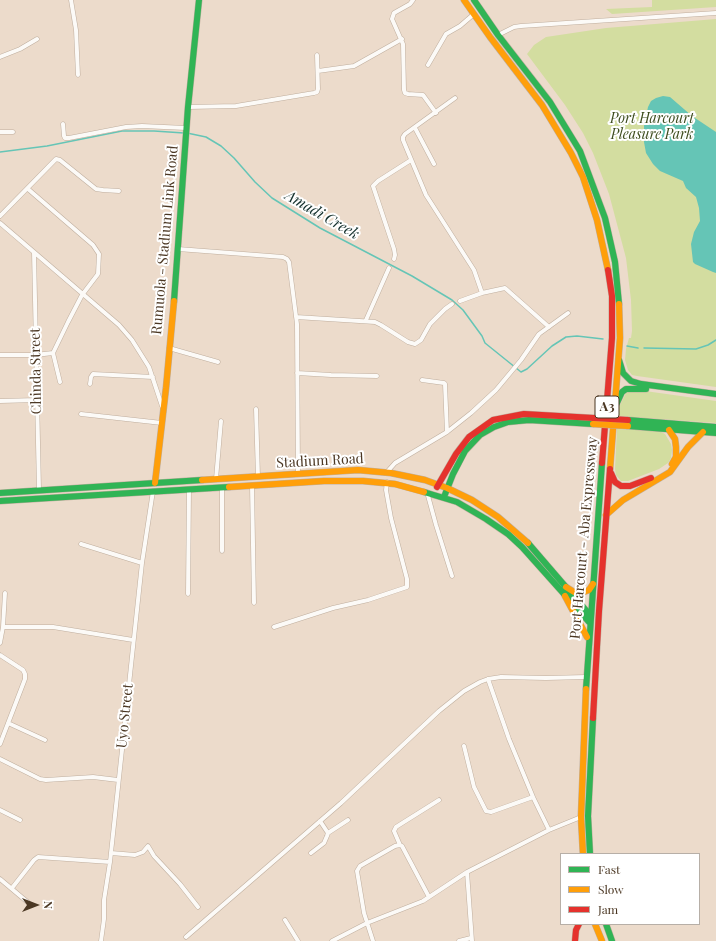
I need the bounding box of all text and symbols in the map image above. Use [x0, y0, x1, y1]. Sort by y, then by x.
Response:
park label: Port Harcourt Pleasure Park [610, 111, 694, 144]
street label: Rumuola - Stadium Link Road [148, 145, 182, 335]
water label: Amadi Creek [282, 187, 362, 243]
street label: Chinda Street [27, 328, 45, 414]
road number: A3 [595, 396, 619, 418]
street label: Port Harcourt - Aba Expressway [567, 436, 601, 640]
street label: Stadium Road [276, 450, 364, 472]
street label: Uyo Street [113, 683, 137, 749]
legend [560, 853, 700, 925]
text: Fast [598, 861, 620, 877]
text: Slow [598, 881, 624, 897]
north arrow [16, 885, 56, 925]
text: N [41, 901, 56, 909]
text: Jam [598, 901, 618, 917]

